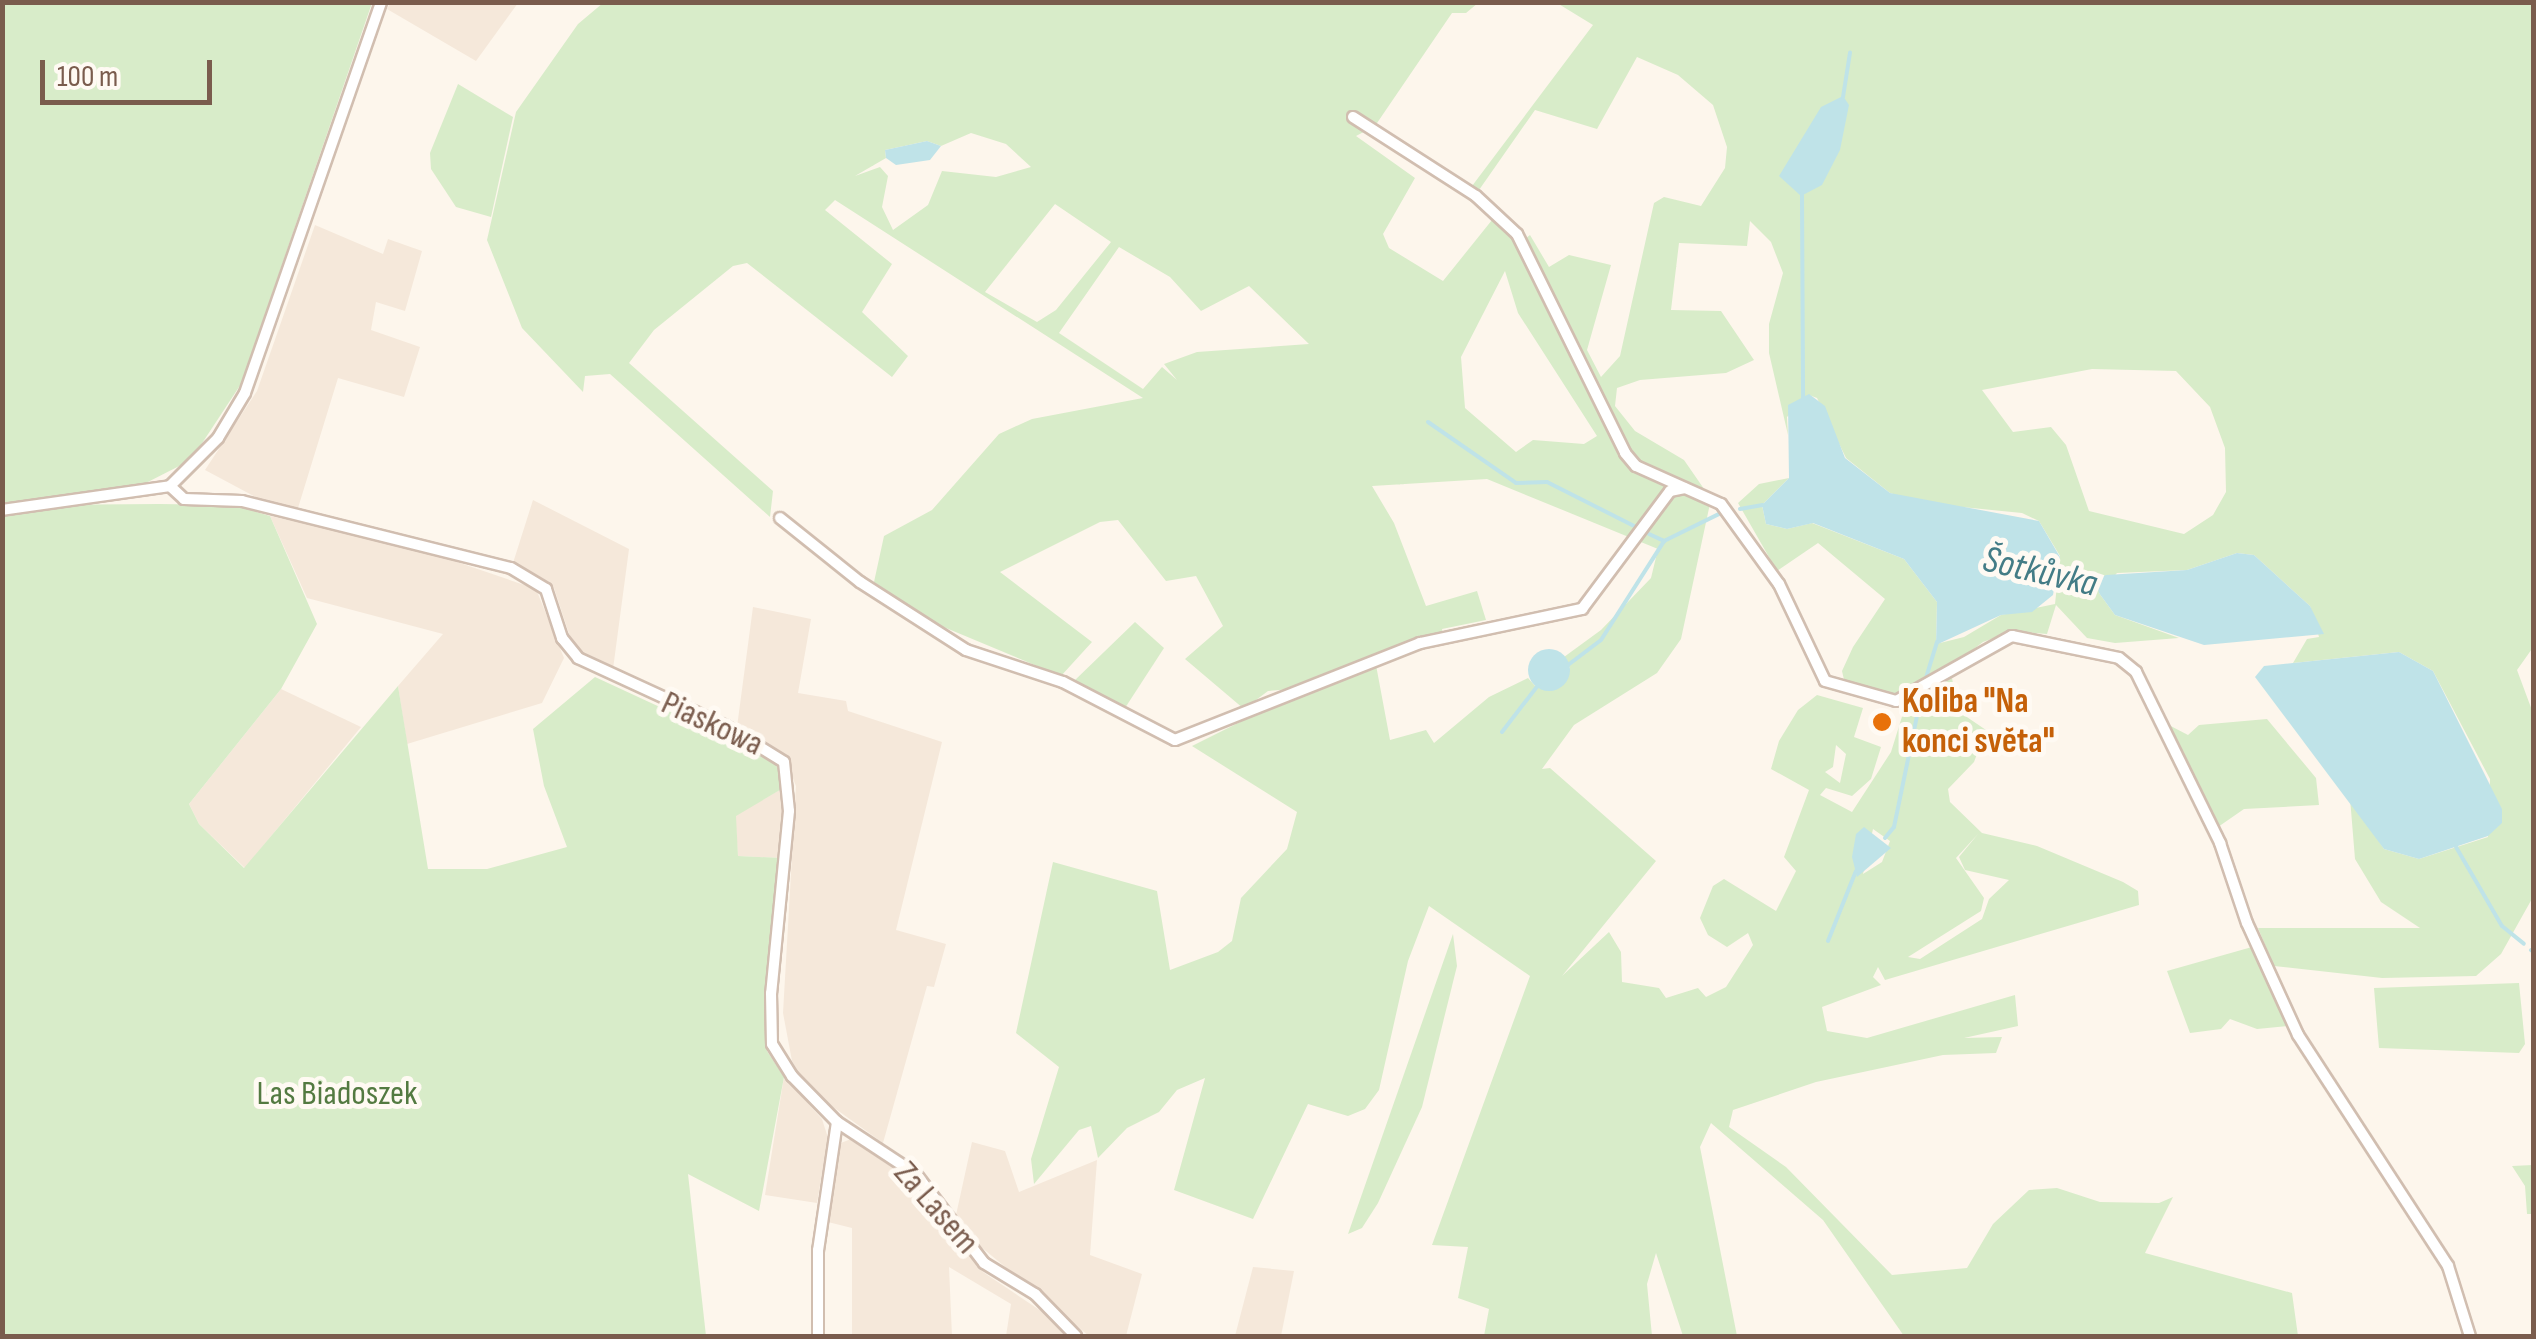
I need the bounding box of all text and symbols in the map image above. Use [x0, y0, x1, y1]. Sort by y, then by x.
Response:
scale bar [45, 40, 218, 102]
text: 100 m [57, 59, 118, 95]
water label: Šotkůvka [1978, 537, 2102, 607]
place label: Koliba "Na konci světa" [1902, 681, 2055, 763]
street label: Piaskowa [655, 682, 769, 766]
marker: Koliba "Na konci světa" [1871, 711, 1893, 733]
park label: Las Biadoszek [257, 1073, 417, 1115]
street label: Za Lasem [885, 1153, 987, 1263]

